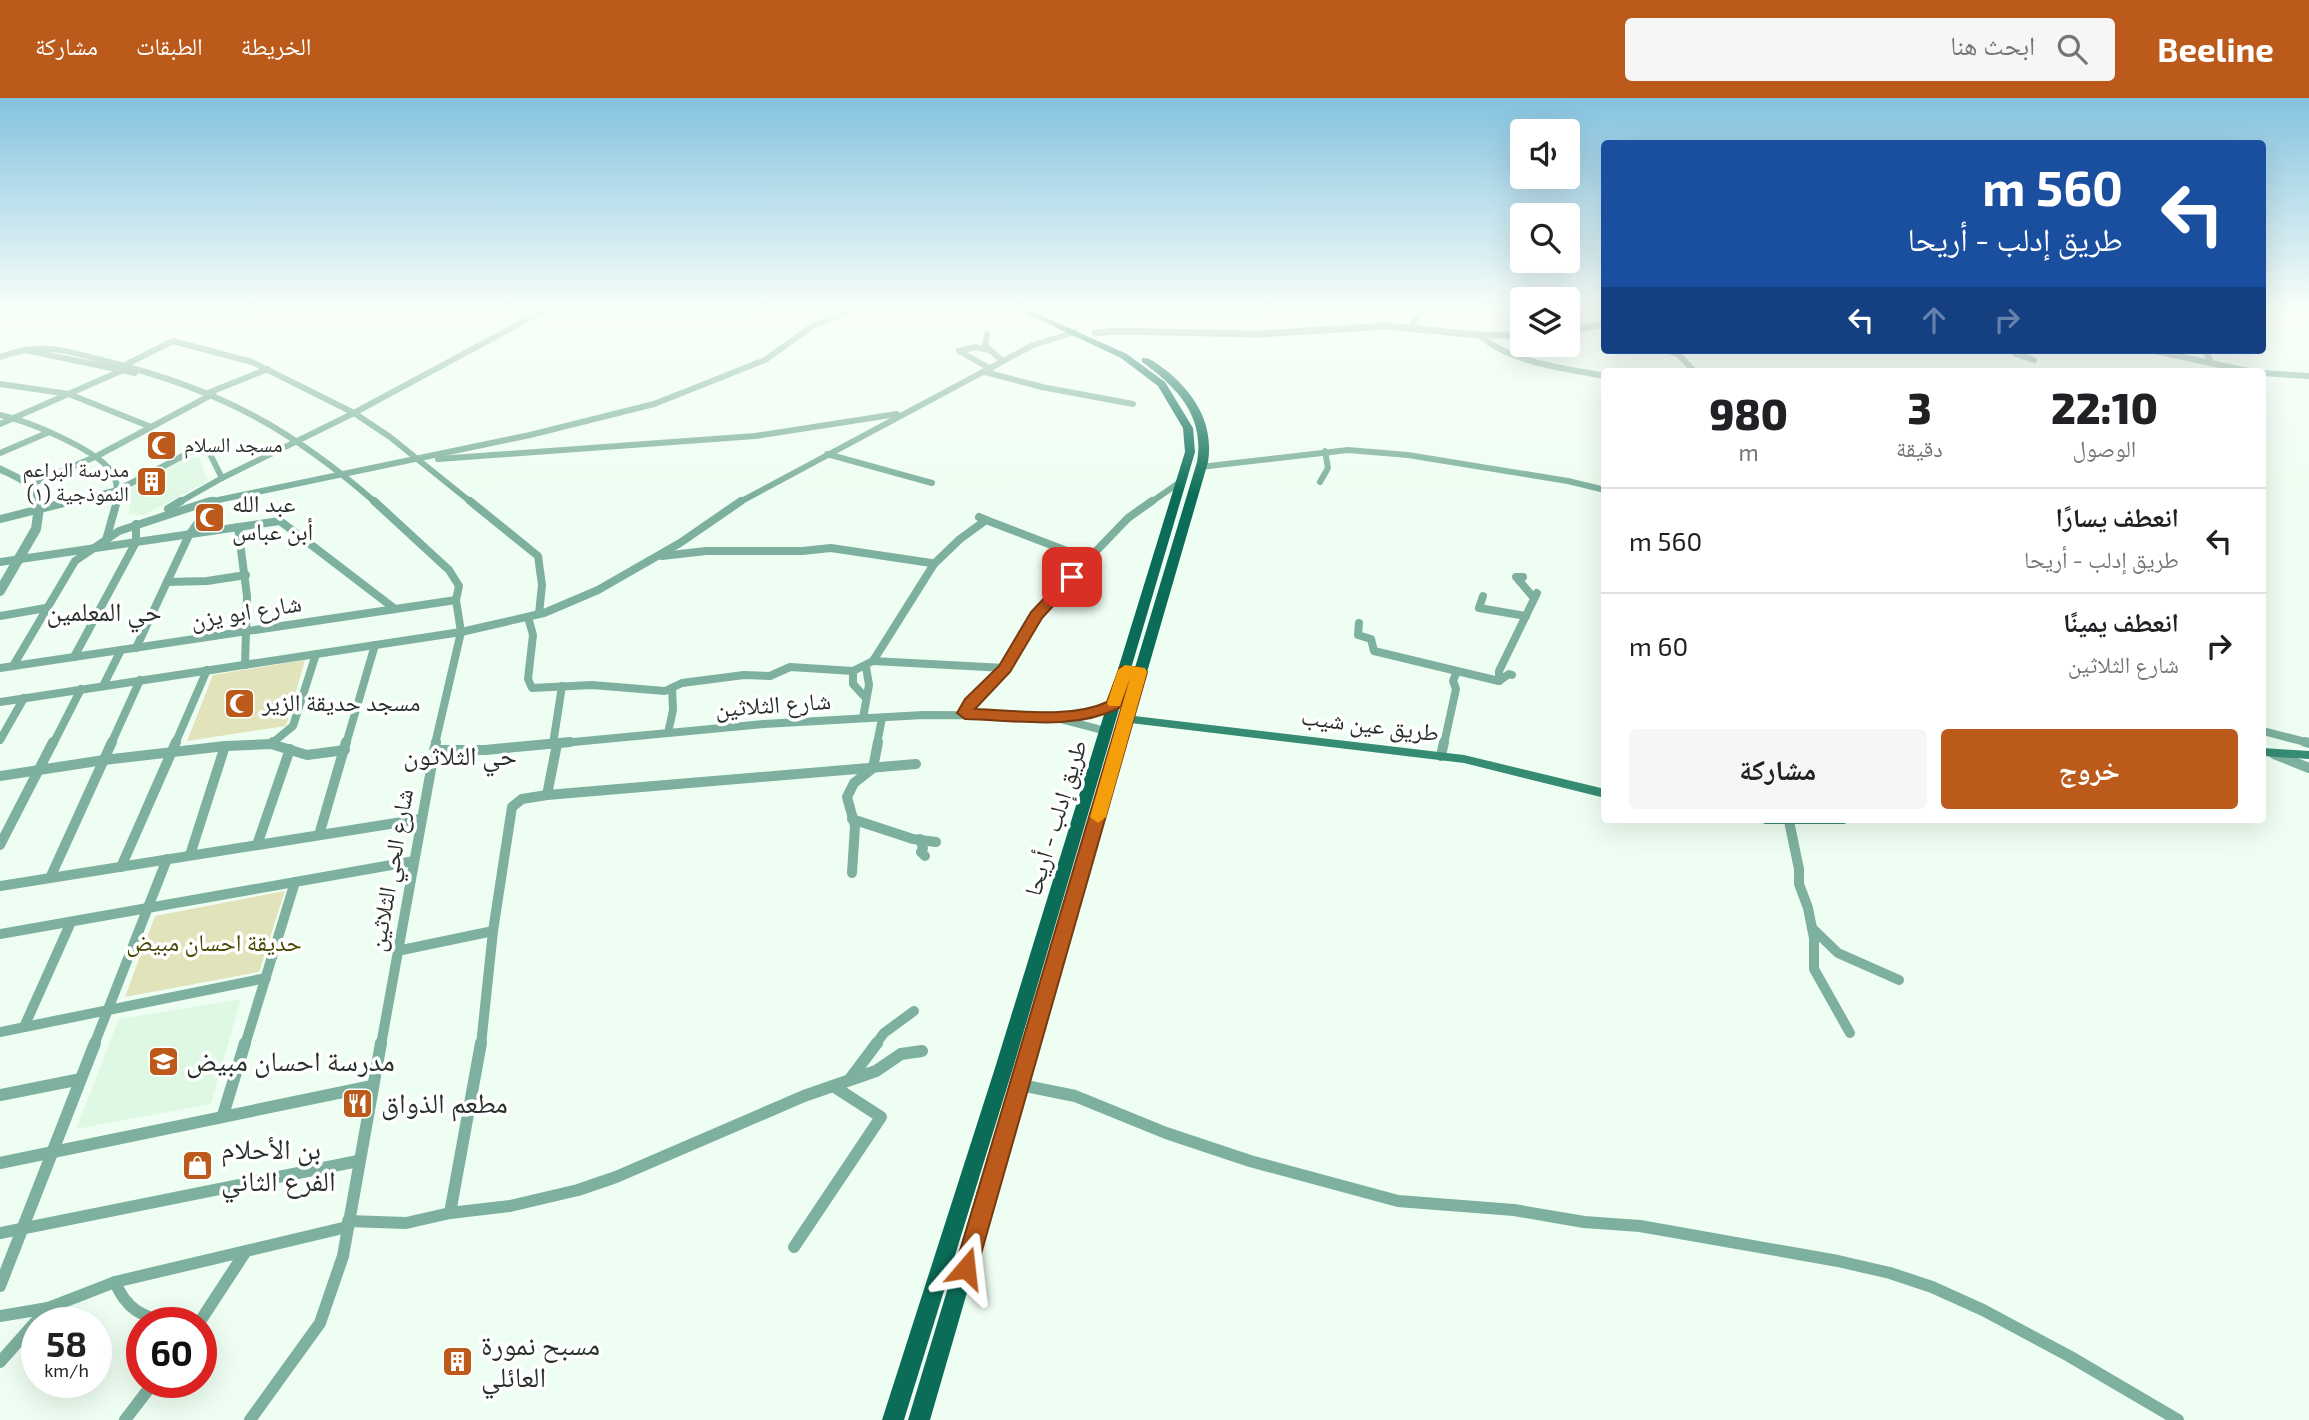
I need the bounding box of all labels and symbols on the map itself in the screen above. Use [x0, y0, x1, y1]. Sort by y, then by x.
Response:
mosque icon: مسجد السلام [144, 428, 178, 462]
place label: مسجد السلام [184, 431, 283, 459]
place label: مدرسة البراعم النموذجية (١) [23, 456, 129, 505]
building icon: مدرسة البراعم النموذجية (١) [135, 465, 169, 499]
place label: عبد الله أبن عباس [232, 488, 313, 546]
mosque icon: عبد الله أبن عباس [192, 501, 226, 535]
pin [1042, 547, 1102, 607]
street label: شارع ابو يزن [188, 587, 304, 636]
district label: حي المعلمين [46, 595, 162, 633]
street label: شارع الثلاثين [714, 685, 832, 724]
mosque icon: مسجد حديقة الزير [222, 686, 256, 720]
place label: مسجد حديقة الزير [261, 687, 420, 716]
street label: طريق عين شيب [1299, 701, 1441, 747]
street label: طريق إدلب - أريحا [1017, 736, 1094, 900]
district label: حي الثلاثون [403, 739, 517, 777]
street label: شارع الحي الثلاثين [361, 786, 424, 954]
park label: حديقة احسان مبيض [126, 927, 302, 957]
place label: مدرسة احسان مبيض [186, 1043, 395, 1079]
school or university icon: مدرسة احسان مبيض [146, 1044, 180, 1078]
place label: مطعم الذواق [381, 1085, 508, 1122]
restaurant icon: مطعم الذواق [341, 1086, 375, 1120]
place label: بن الأحلام الفرع الثاني [221, 1131, 336, 1204]
shop icon: بن الأحلام الفرع الثاني [181, 1148, 215, 1182]
position arrow [929, 1231, 1003, 1305]
speed limit sign: 60 [126, 1307, 217, 1398]
place label: مسبح نمورة العائلي [481, 1327, 600, 1400]
building icon: مسبح نمورة العائلي [441, 1344, 475, 1378]

